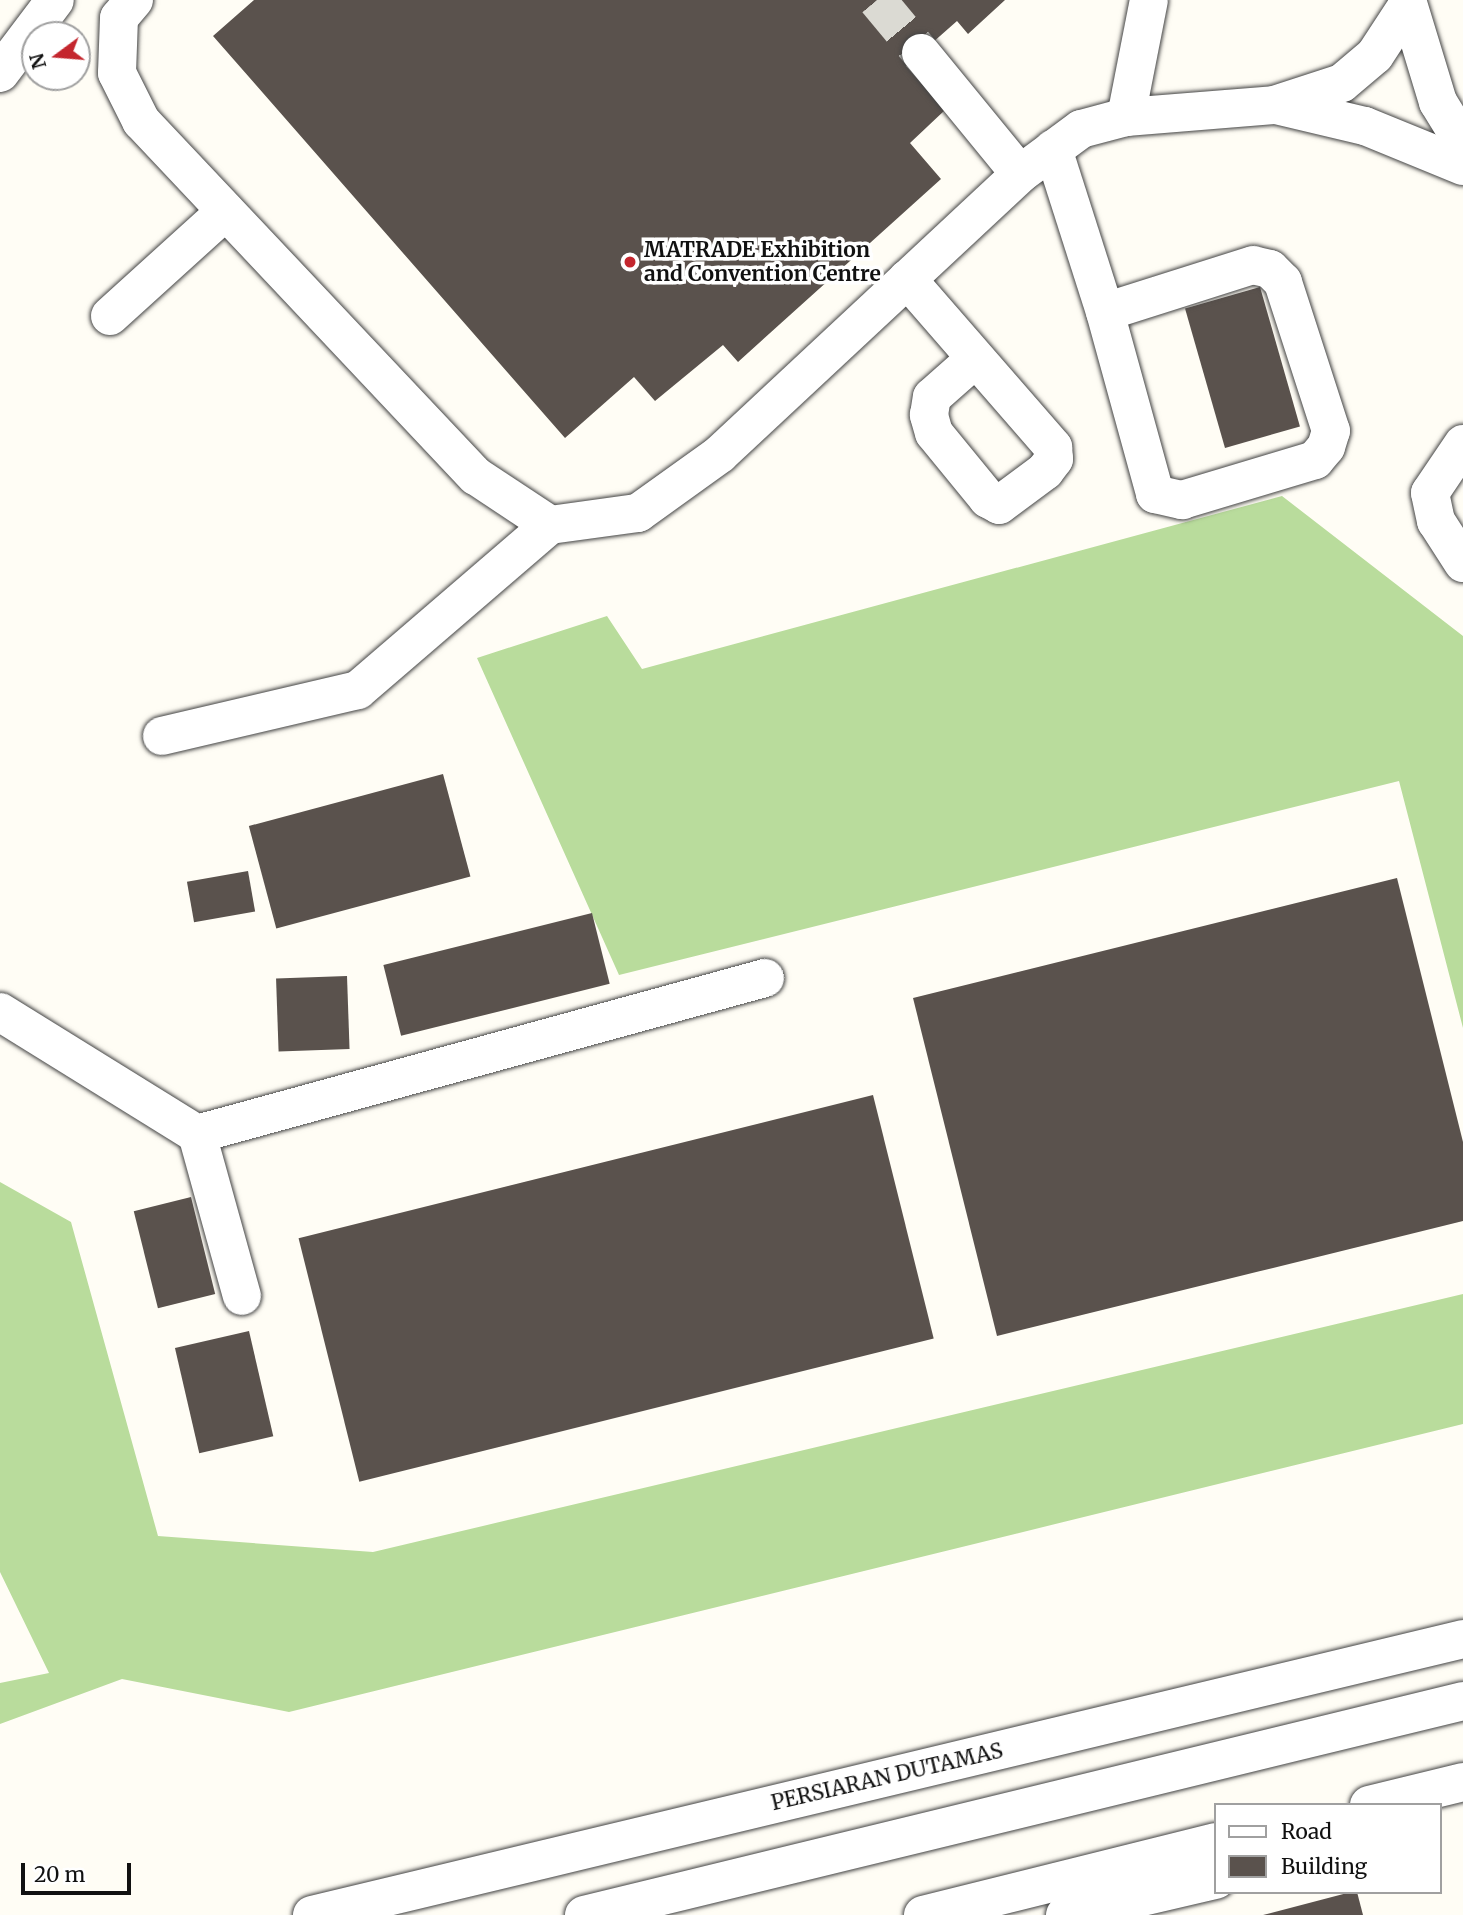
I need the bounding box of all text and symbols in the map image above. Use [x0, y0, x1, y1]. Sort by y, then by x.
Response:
north arrow [21, 21, 91, 91]
text: N [24, 51, 51, 72]
place label: MATRADE Exhibition and Convention Centre [644, 237, 881, 287]
marker: MATRADE Exhibition and Convention Centre [622, 254, 638, 270]
street label: PERSIARAN DUTAMAS [769, 1738, 1005, 1816]
legend [1214, 1803, 1442, 1894]
text: Road [1281, 1818, 1332, 1845]
scale bar [24, 1848, 135, 1892]
text: Building [1281, 1853, 1367, 1880]
text: 20 m [34, 1861, 85, 1888]

